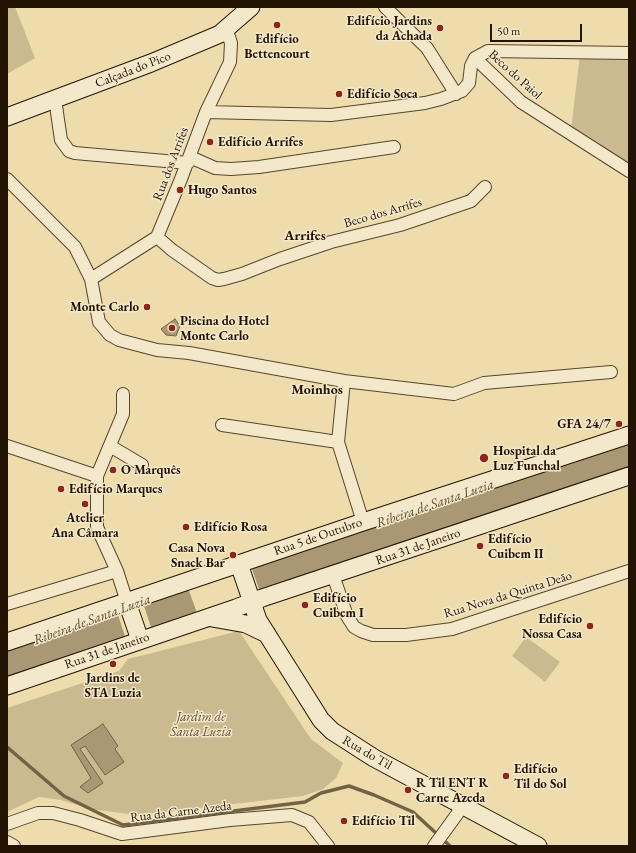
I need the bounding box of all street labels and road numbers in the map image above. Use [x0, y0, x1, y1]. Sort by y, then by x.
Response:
street label: Beco do Paiol [485, 47, 545, 103]
street label: Calçada do Pico [93, 48, 173, 92]
street label: Rua dos Arrifes [150, 125, 192, 203]
street label: Beco dos Arrifes [342, 194, 424, 232]
street label: Rua 5 de Outubro [272, 515, 364, 559]
street label: Rua 31 de Janeiro [374, 525, 462, 569]
street label: Rua Nova da Quinta Deão [442, 568, 574, 622]
street label: Rua 31 de Janeiro [63, 629, 151, 673]
street label: Rua do Til [339, 733, 395, 773]
street label: Rua da Carne Azeda [129, 798, 233, 826]

